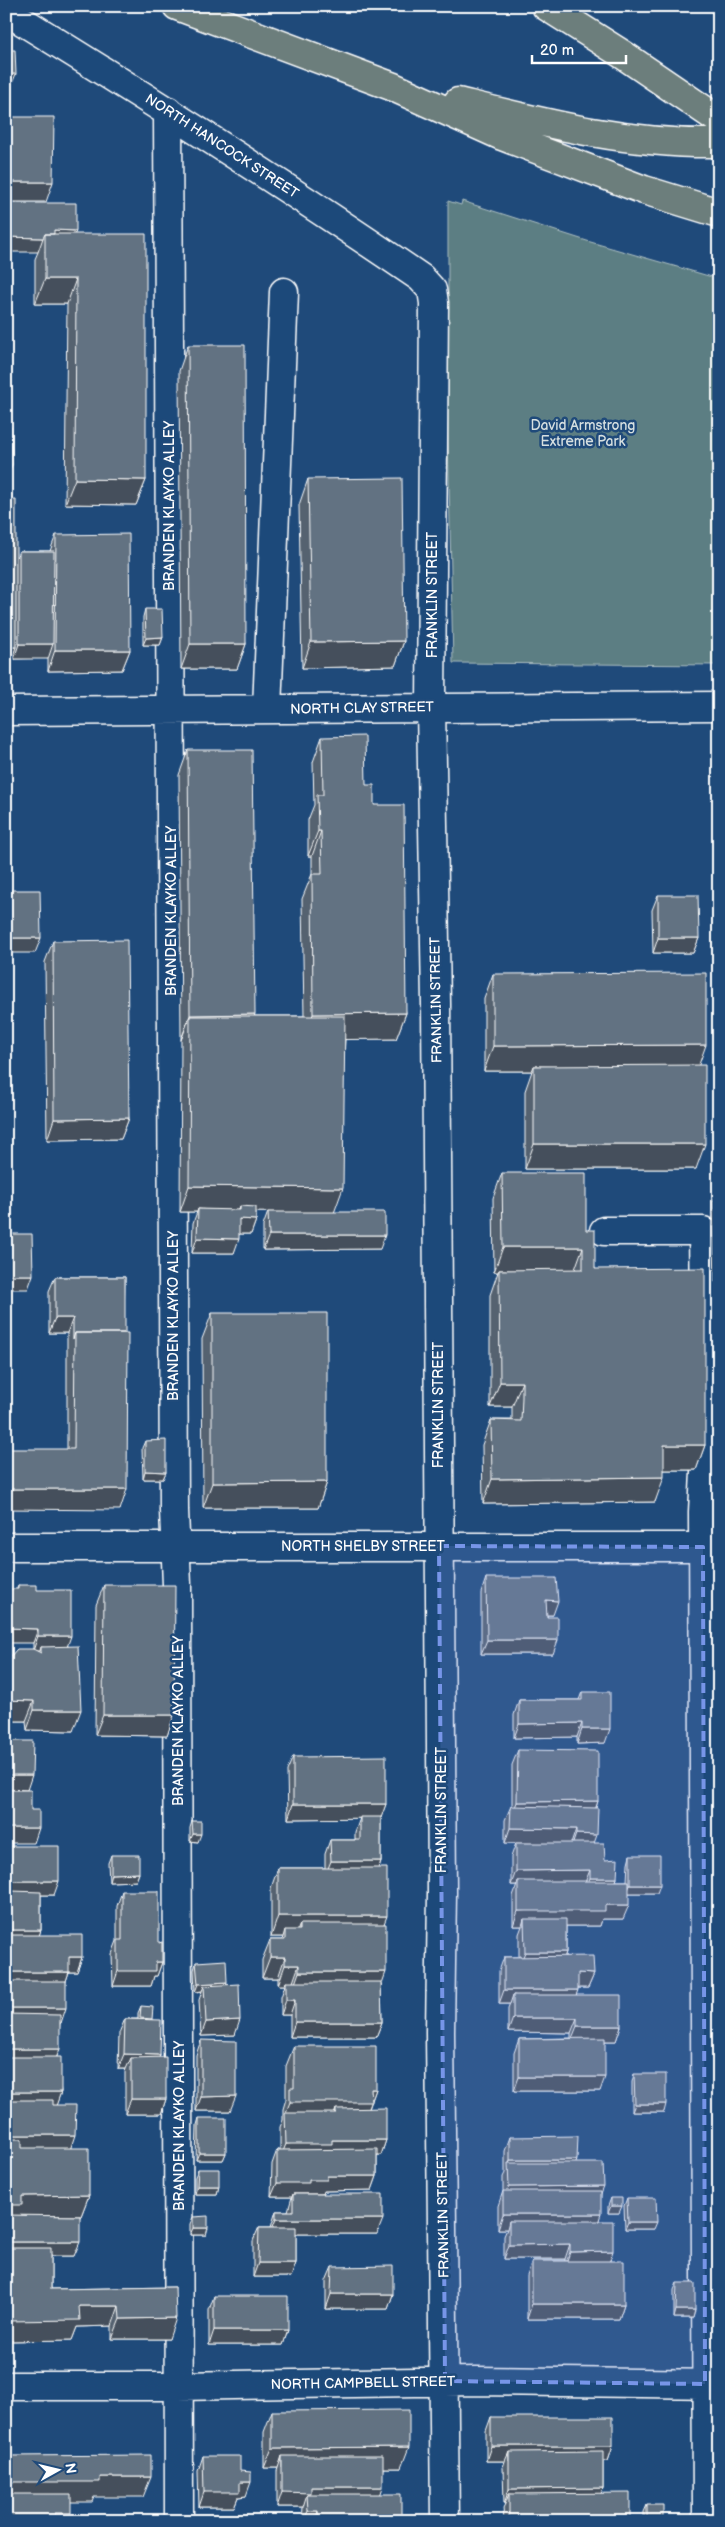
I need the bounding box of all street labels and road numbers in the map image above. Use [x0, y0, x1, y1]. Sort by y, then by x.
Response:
street label: NORTH HANCOCK STREET [142, 90, 302, 202]
street label: BRANDEN KLAYKO ALLEY [161, 420, 178, 591]
street label: FRANKLIN STREET [424, 531, 441, 658]
street label: NORTH CLAY STREET [290, 698, 435, 718]
street label: BRANDEN KLAYKO ALLEY [163, 825, 180, 996]
street label: FRANKLIN STREET [426, 936, 446, 1063]
street label: BRANDEN KLAYKO ALLEY [165, 1230, 182, 1401]
street label: FRANKLIN STREET [430, 1341, 447, 1468]
street label: NORTH SHELBY STREET [281, 1538, 446, 1555]
street label: BRANDEN KLAYKO ALLEY [170, 1635, 187, 1806]
street label: FRANKLIN STREET [433, 1746, 450, 1873]
street label: BRANDEN KLAYKO ALLEY [171, 2040, 188, 2211]
street label: FRANKLIN STREET [433, 2151, 453, 2278]
street label: NORTH CAMPBELL STREET [270, 2373, 456, 2393]

